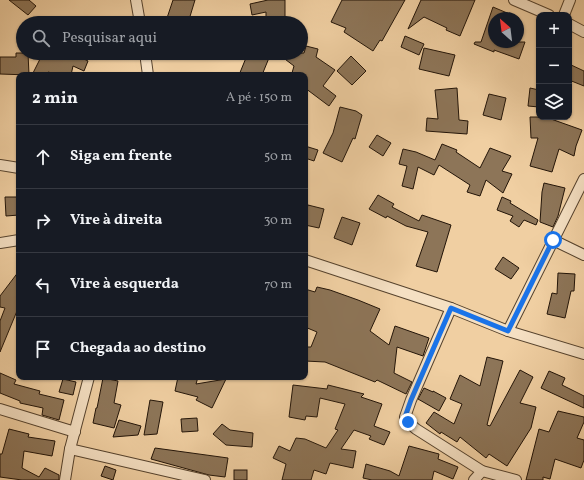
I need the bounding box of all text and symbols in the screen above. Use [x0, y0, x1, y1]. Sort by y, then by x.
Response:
north arrow [488, 12, 524, 48]
map controls [536, 12, 572, 120]
button: + [536, 12, 572, 48]
search box [16, 16, 308, 60]
icon: search [30, 27, 52, 49]
text: Pesquisar aqui [62, 28, 157, 49]
button: − [536, 48, 572, 84]
button: layers [536, 84, 572, 120]
text: 2 min [32, 87, 78, 110]
text: A pé · 150 m [226, 89, 292, 107]
icon: ahead [32, 146, 54, 168]
text: Siga em frente [70, 146, 172, 167]
text: 50 m [264, 148, 292, 166]
icon: right [32, 210, 54, 232]
text: Vire à direita [70, 210, 162, 231]
text: 30 m [264, 212, 292, 230]
route start [544, 231, 562, 249]
icon: left [32, 274, 54, 296]
text: Vire à esquerda [70, 274, 179, 295]
text: 70 m [264, 276, 292, 294]
icon: arrive [32, 338, 54, 360]
text: Chegada ao destino [70, 338, 206, 359]
route end [399, 413, 417, 431]

